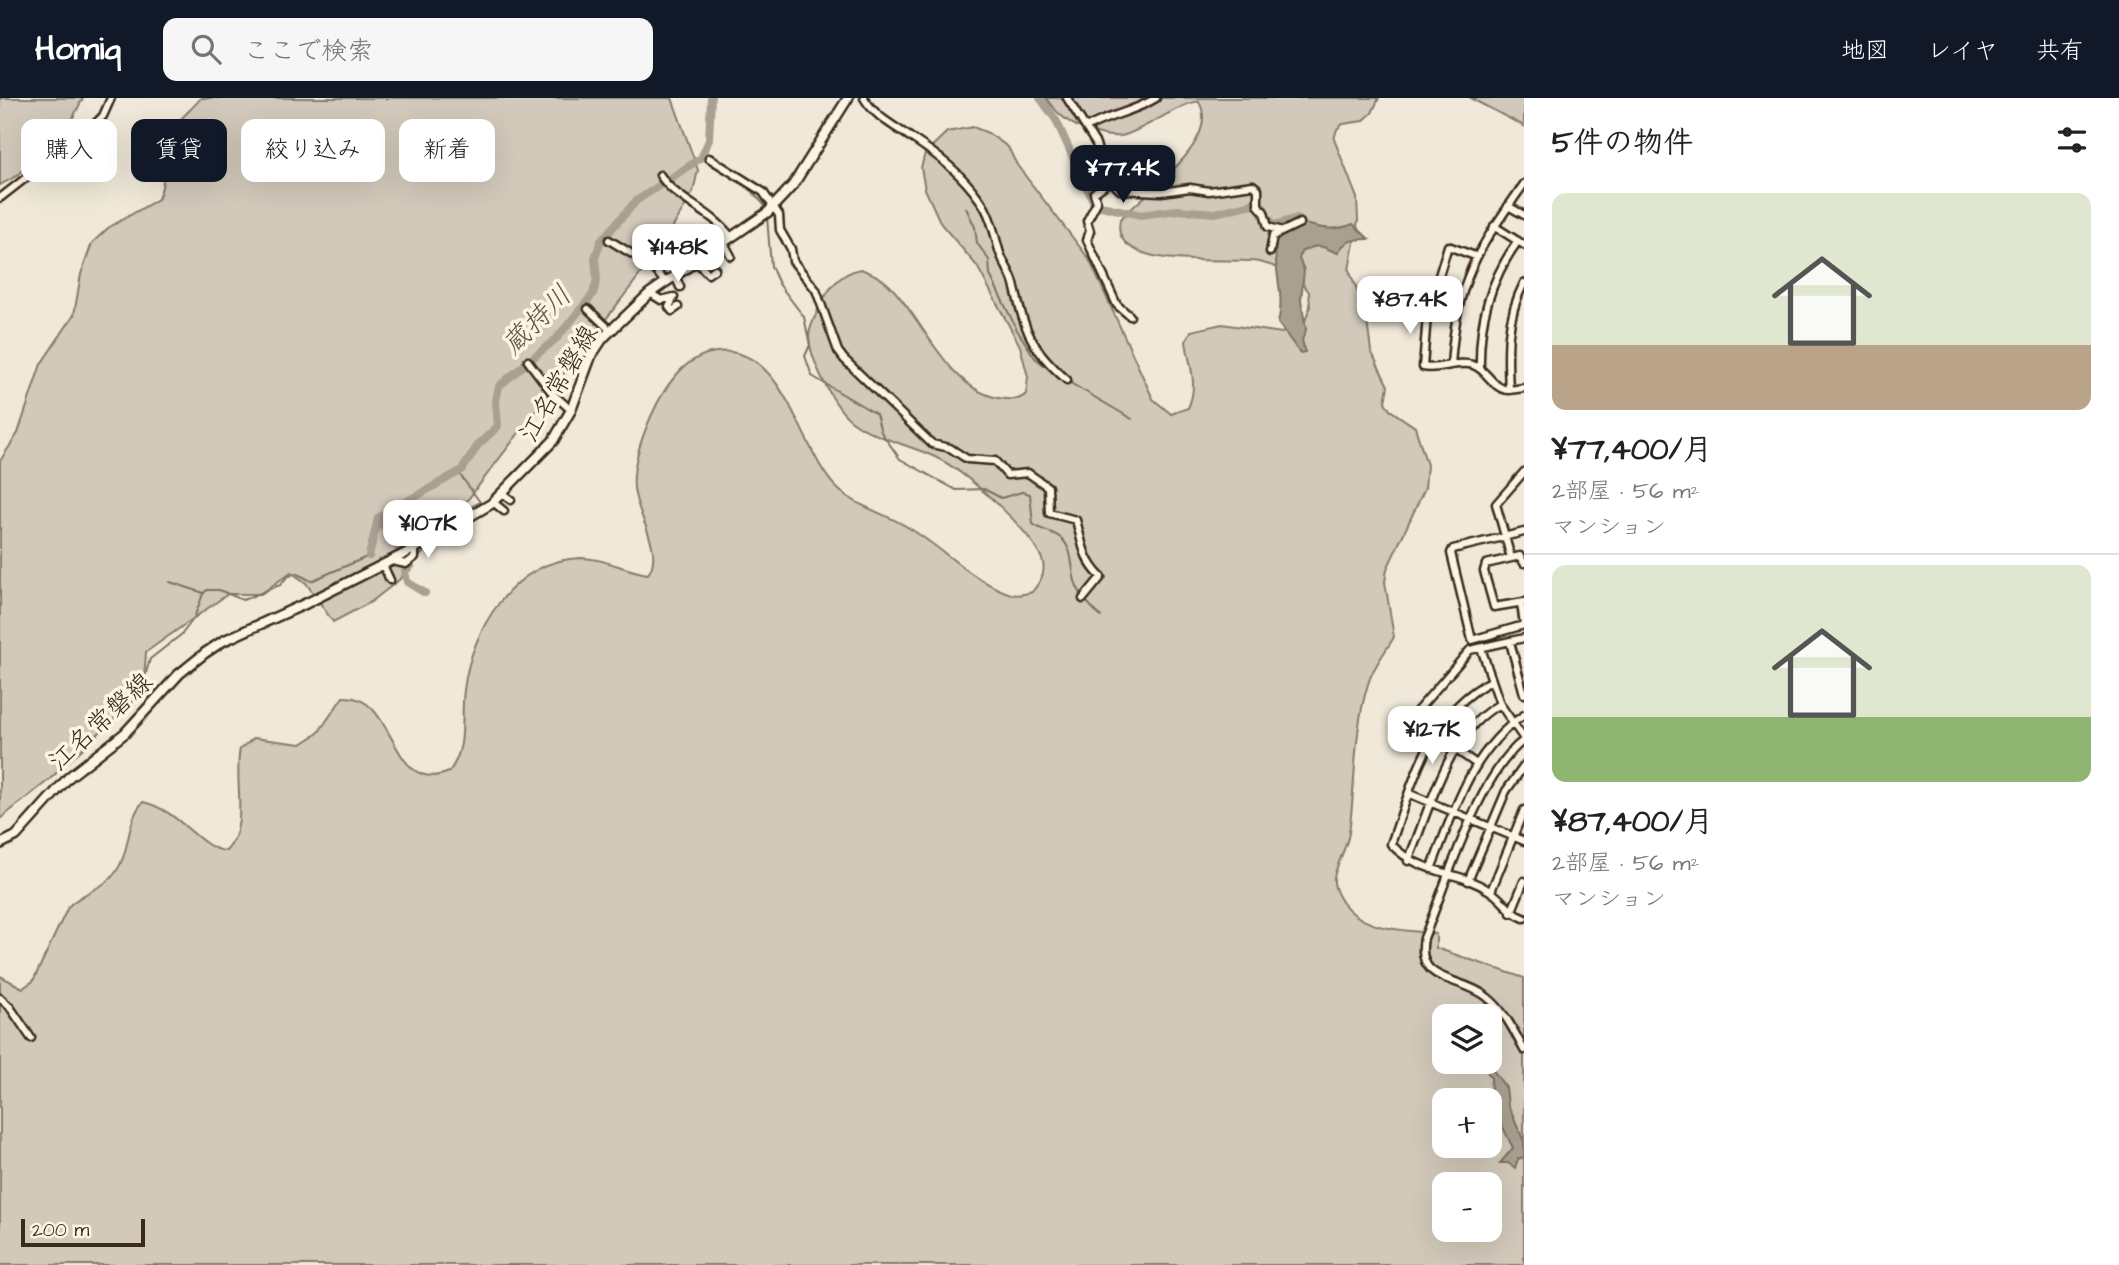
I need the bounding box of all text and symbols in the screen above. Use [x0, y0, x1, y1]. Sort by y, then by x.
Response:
search box [163, 18, 653, 81]
text: Homiq [35, 26, 121, 72]
icon: search [187, 30, 225, 68]
text: ここで検索 [243, 33, 373, 69]
text: 地図 [1841, 34, 1889, 68]
text: レイヤ [1927, 34, 1998, 68]
text: 共有 [2036, 34, 2084, 68]
chip: 購入 [21, 119, 117, 182]
chip: 賃貸 [131, 119, 227, 182]
chip: 絞り込み [241, 119, 385, 182]
chip: 新着 [399, 119, 495, 182]
icon: filters [2053, 121, 2091, 159]
text: 5件の物件 [1552, 122, 1693, 164]
pin: ¥77.4K [1066, 146, 1180, 205]
text: ¥77.4K [1086, 152, 1160, 184]
pin: ¥148K [629, 225, 727, 284]
text: ¥148K [648, 231, 708, 263]
icon: home [1759, 238, 1885, 364]
pin: ¥87.4K [1353, 276, 1467, 336]
water label: 蔵持川 [494, 277, 581, 364]
text: ¥87.4K [1373, 283, 1447, 315]
street label: 江名常磐線 [511, 318, 607, 449]
text: ¥77,400/月 [1552, 429, 1712, 471]
text: 2部屋 · 56 m² [1552, 475, 1699, 507]
pin: ¥107K [379, 500, 477, 560]
text: ¥107K [399, 507, 457, 539]
text: マンション [1552, 511, 1666, 543]
icon: home [1759, 610, 1885, 736]
street label: 江名常磐線 [41, 664, 161, 779]
pin: ¥127K [1383, 706, 1481, 766]
text: ¥127K [1404, 713, 1460, 745]
text: ¥87,400/月 [1552, 801, 1713, 843]
text: 2部屋 · 56 m² [1552, 847, 1699, 879]
text: マンション [1552, 883, 1666, 915]
map controls [1432, 1004, 1502, 1242]
button: layers [1432, 1004, 1502, 1074]
button: + [1432, 1088, 1502, 1158]
button: − [1432, 1172, 1502, 1242]
scale bar [21, 1216, 145, 1248]
text: 200 m [32, 1217, 89, 1244]

